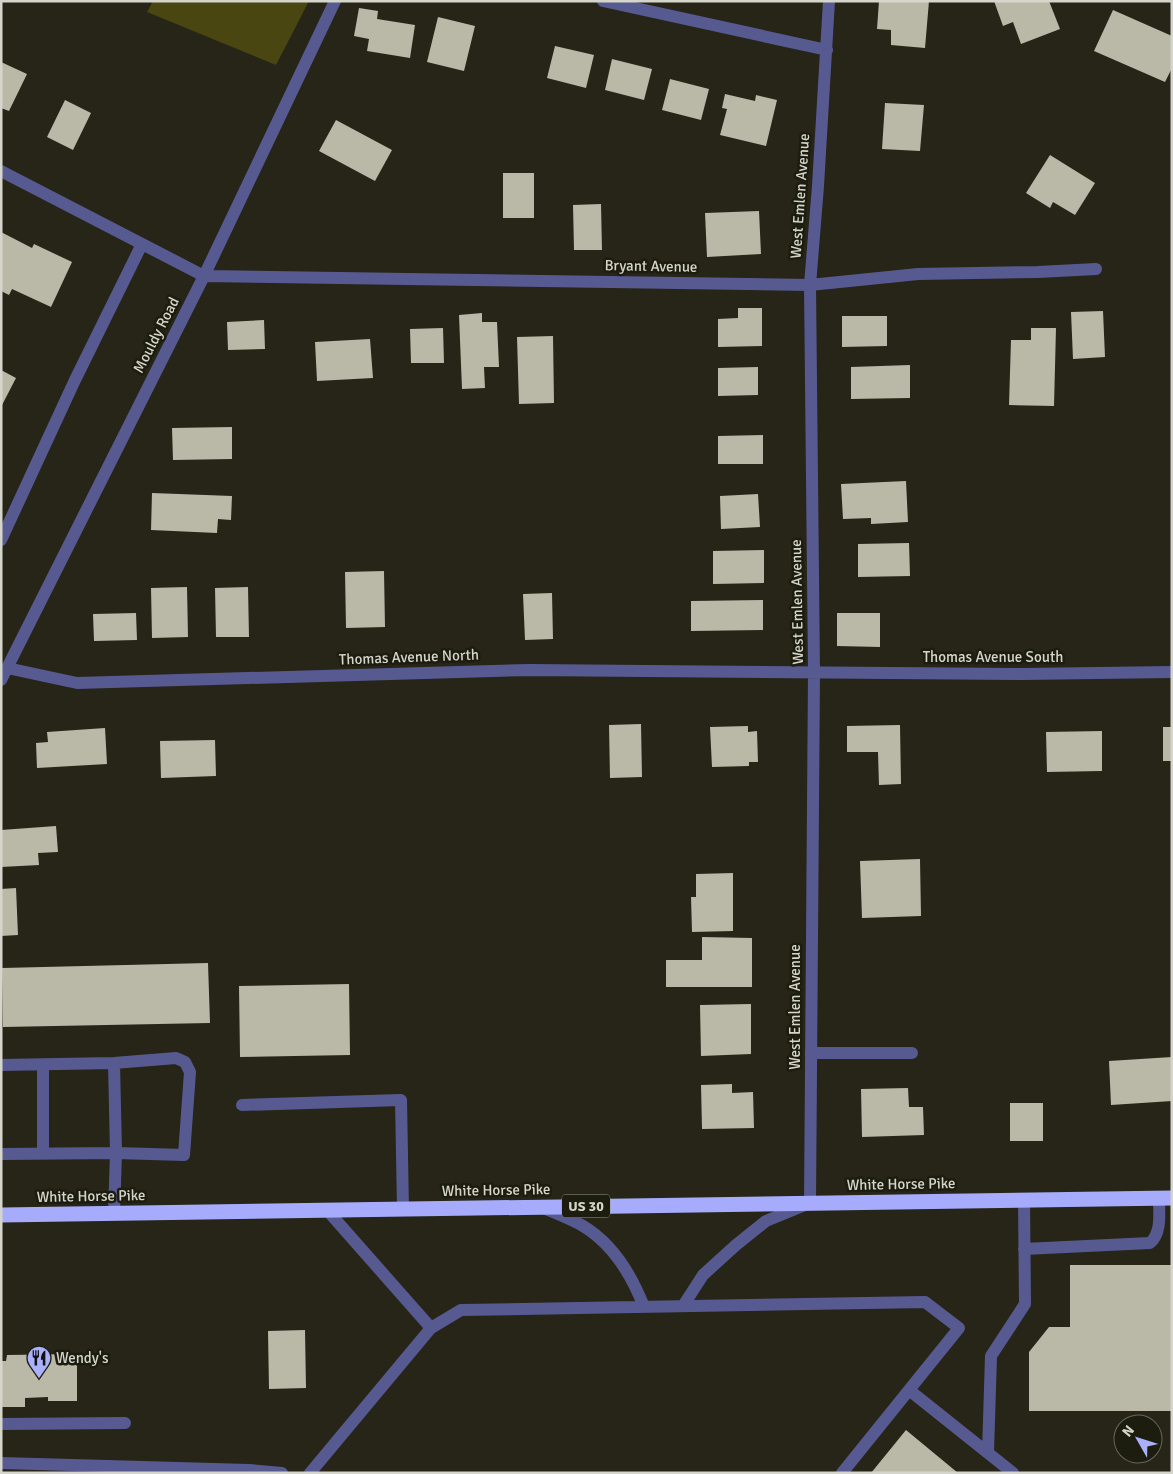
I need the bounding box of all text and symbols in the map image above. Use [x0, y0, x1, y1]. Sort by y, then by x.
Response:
street label: West Emlen Avenue [787, 133, 813, 259]
street label: Bryant Avenue [604, 256, 698, 276]
street label: Mouldy Road [129, 294, 183, 376]
street label: West Emlen Avenue [787, 539, 807, 665]
street label: Thomas Avenue North [339, 646, 479, 668]
street label: Thomas Avenue South [923, 648, 1063, 666]
street label: West Emlen Avenue [786, 944, 804, 1070]
street label: White Horse Pike [846, 1174, 956, 1194]
street label: White Horse Pike [441, 1180, 551, 1200]
street label: White Horse Pike [36, 1186, 146, 1206]
road number: US 30 [562, 1194, 610, 1218]
restaurant icon: Wendy's [26, 1345, 52, 1379]
place label: Wendy's [56, 1349, 109, 1367]
north arrow [1113, 1414, 1163, 1464]
text: N [1119, 1422, 1138, 1440]

